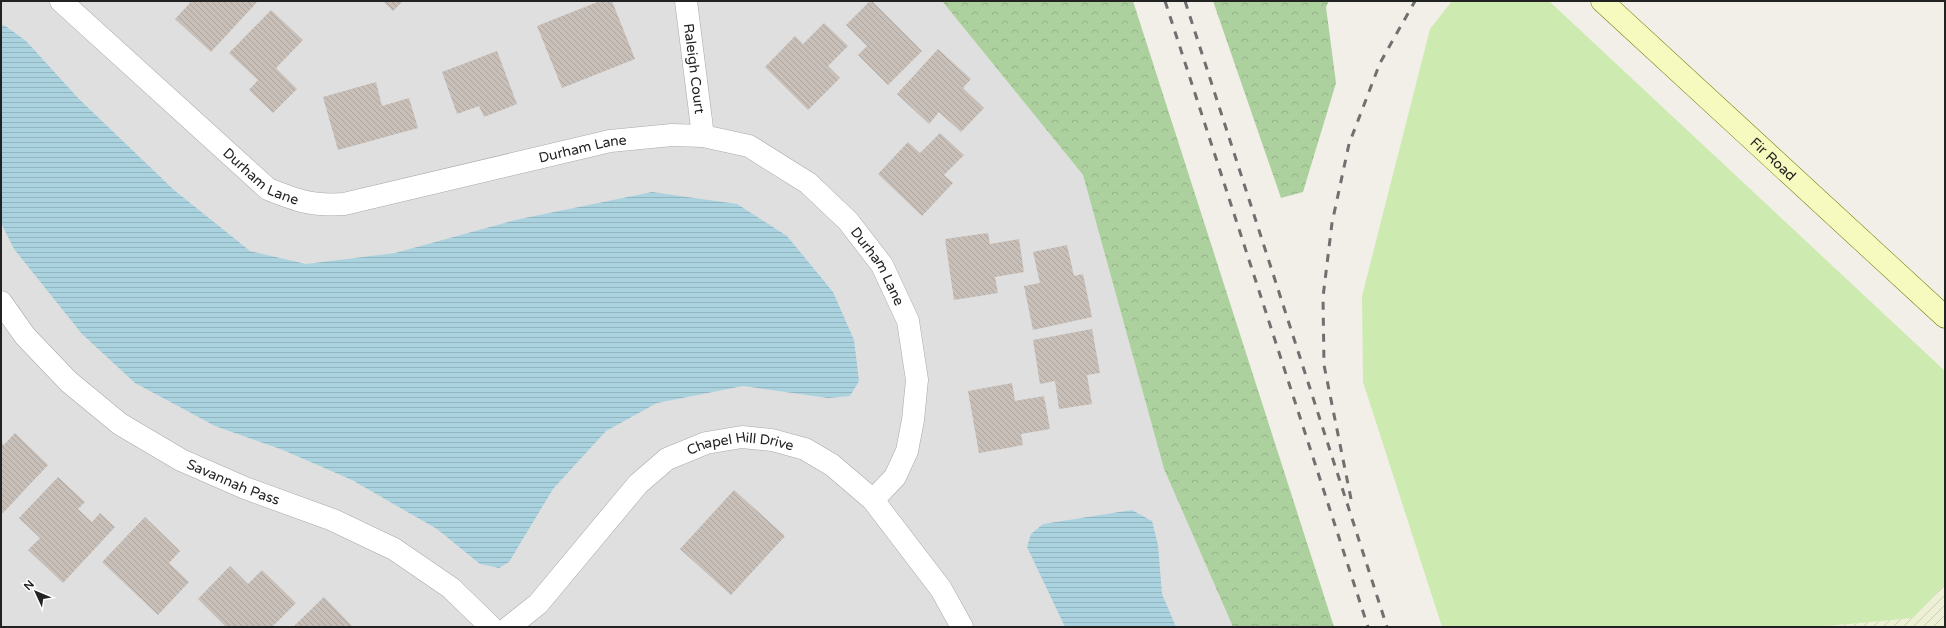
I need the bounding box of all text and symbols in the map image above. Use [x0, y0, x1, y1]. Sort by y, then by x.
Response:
street label: Raleigh Court [680, 22, 709, 115]
street label: Durham Lane [537, 131, 627, 166]
street label: Fir Road [1747, 134, 1800, 184]
street label: Durham Lane [220, 144, 301, 208]
street label: Durham Lane [847, 223, 908, 308]
street label: Chapel Hill Drive [684, 428, 796, 459]
street label: Savannah Pass [184, 455, 282, 509]
north arrow [16, 572, 56, 612]
text: N [21, 578, 37, 593]

